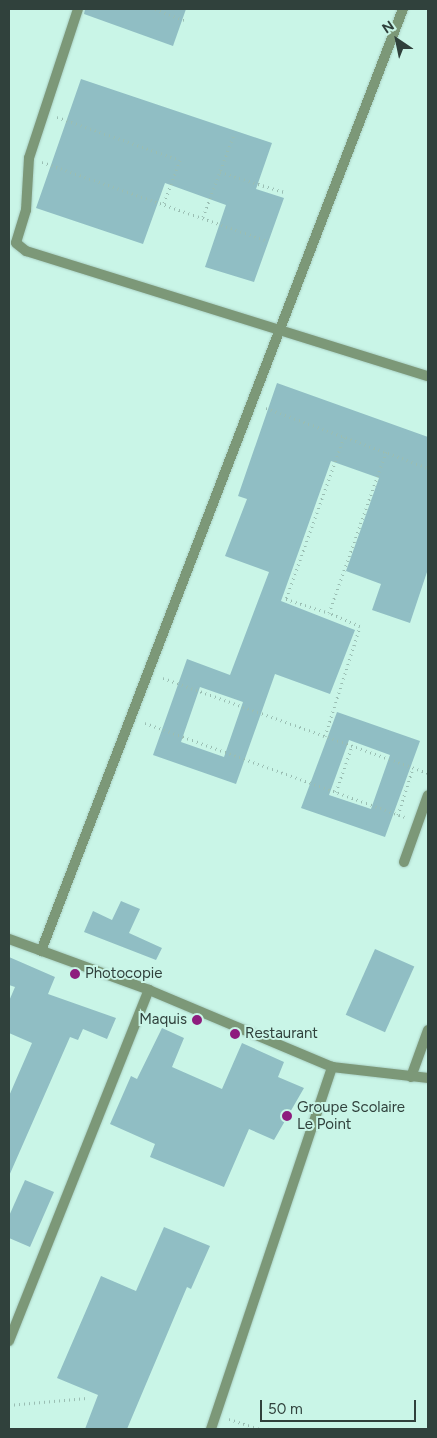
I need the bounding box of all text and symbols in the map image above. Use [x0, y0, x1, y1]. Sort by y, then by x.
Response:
north arrow [372, 15, 422, 65]
text: N [379, 17, 398, 37]
place label: Photocopie [85, 965, 162, 983]
marker: Photocopie [69, 968, 81, 980]
place label: Maquis [139, 1011, 187, 1029]
marker: Maquis [191, 1014, 203, 1026]
place label: Restaurant [245, 1025, 318, 1043]
marker: Restaurant [229, 1028, 241, 1040]
place label: Groupe Scolaire Le Point [297, 1098, 405, 1133]
marker: Groupe Scolaire Le Point [281, 1110, 293, 1122]
scale bar [262, 1390, 418, 1422]
text: 50 m [268, 1400, 303, 1418]

